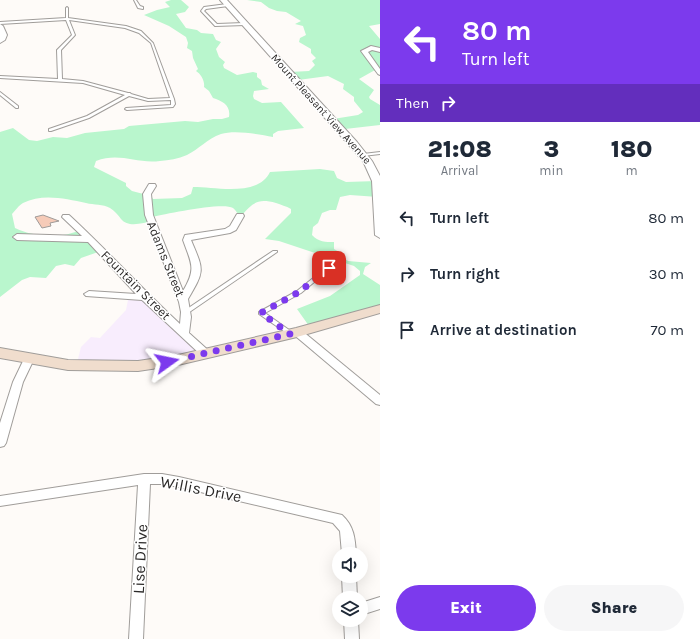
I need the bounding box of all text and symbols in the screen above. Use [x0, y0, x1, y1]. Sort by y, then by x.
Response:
text: 80 m [462, 14, 531, 47]
icon: left [396, 16, 448, 68]
text: Turn left [462, 48, 530, 70]
street label: Mount Pleasant View Avenue [268, 51, 374, 167]
icon: right [437, 92, 459, 114]
text: Then [396, 94, 429, 112]
text: 21:08 [428, 135, 492, 163]
text: 3 [543, 135, 559, 163]
text: 180 [611, 135, 652, 163]
text: Arrival [441, 163, 479, 178]
text: min [539, 163, 563, 178]
text: m [626, 163, 638, 178]
icon: left [396, 207, 418, 229]
text: Turn left [430, 209, 489, 227]
text: 80 m [648, 209, 684, 227]
street label: Adams Street [144, 219, 188, 299]
street label: Fountain Street [98, 247, 174, 323]
pin [312, 251, 346, 285]
icon: arrive [318, 257, 340, 279]
icon: right [396, 263, 418, 285]
text: Turn right [430, 265, 500, 283]
text: 30 m [649, 265, 684, 283]
icon: arrive [396, 319, 418, 341]
text: Arrive at destination [430, 321, 577, 339]
text: 70 m [650, 321, 684, 339]
position arrow [146, 341, 188, 383]
street label: Willis Drive [159, 472, 243, 506]
street label: Lise Drive [129, 524, 151, 594]
map controls [332, 547, 368, 627]
button: sound [332, 547, 368, 583]
button: Exit [396, 585, 536, 631]
button: Share [544, 585, 684, 631]
button: layers [332, 591, 368, 627]

